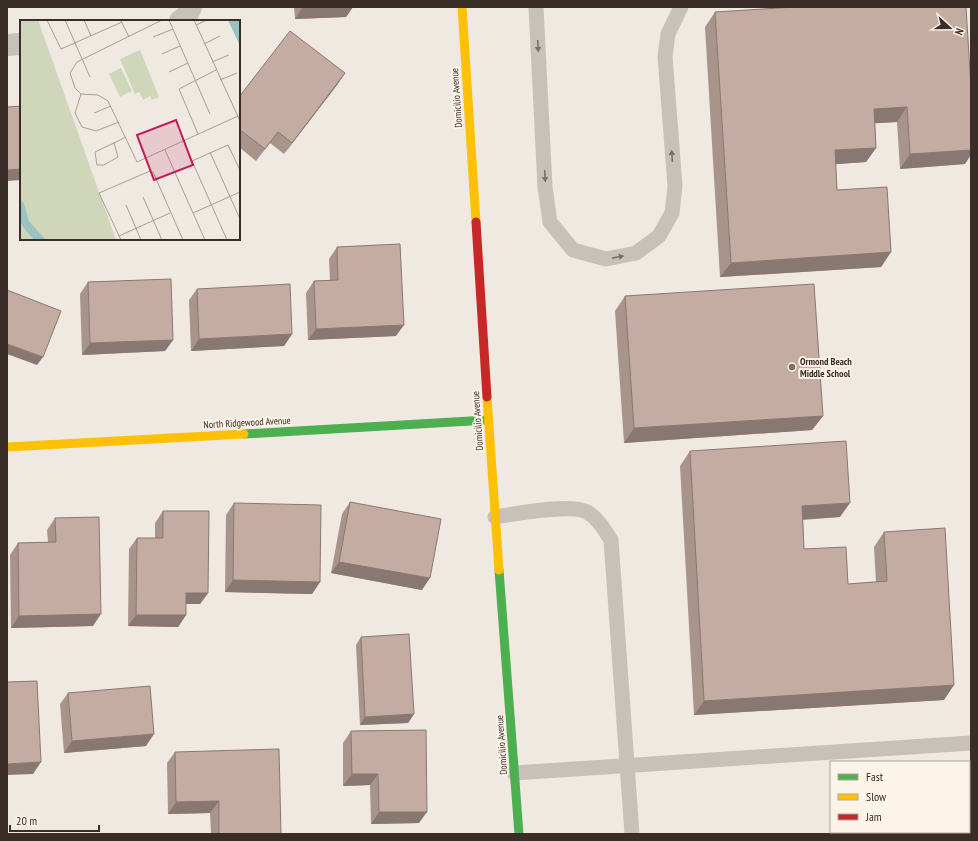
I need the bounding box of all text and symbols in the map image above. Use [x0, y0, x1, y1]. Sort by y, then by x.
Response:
north arrow [930, 8, 970, 48]
inset map [20, 20, 240, 240]
text: N [952, 26, 967, 37]
one-way arrow [534, 40, 541, 52]
street label: Domicilio Avenue [448, 68, 465, 128]
one-way arrow [669, 150, 676, 162]
one-way arrow [541, 170, 548, 182]
one-way arrow [612, 253, 624, 259]
place label: Ormond Beach Middle School [800, 355, 852, 380]
marker: Ormond Beach Middle School [787, 362, 797, 372]
street label: Domicilio Avenue [469, 391, 486, 451]
street label: North Ridgewood Avenue [203, 414, 291, 431]
street label: Domicilio Avenue [493, 715, 510, 775]
legend [830, 761, 970, 833]
text: Fast [866, 769, 884, 784]
text: Slow [866, 789, 887, 804]
scale bar [10, 807, 99, 833]
text: Jam [865, 809, 882, 824]
text: 20 m [16, 813, 37, 828]

